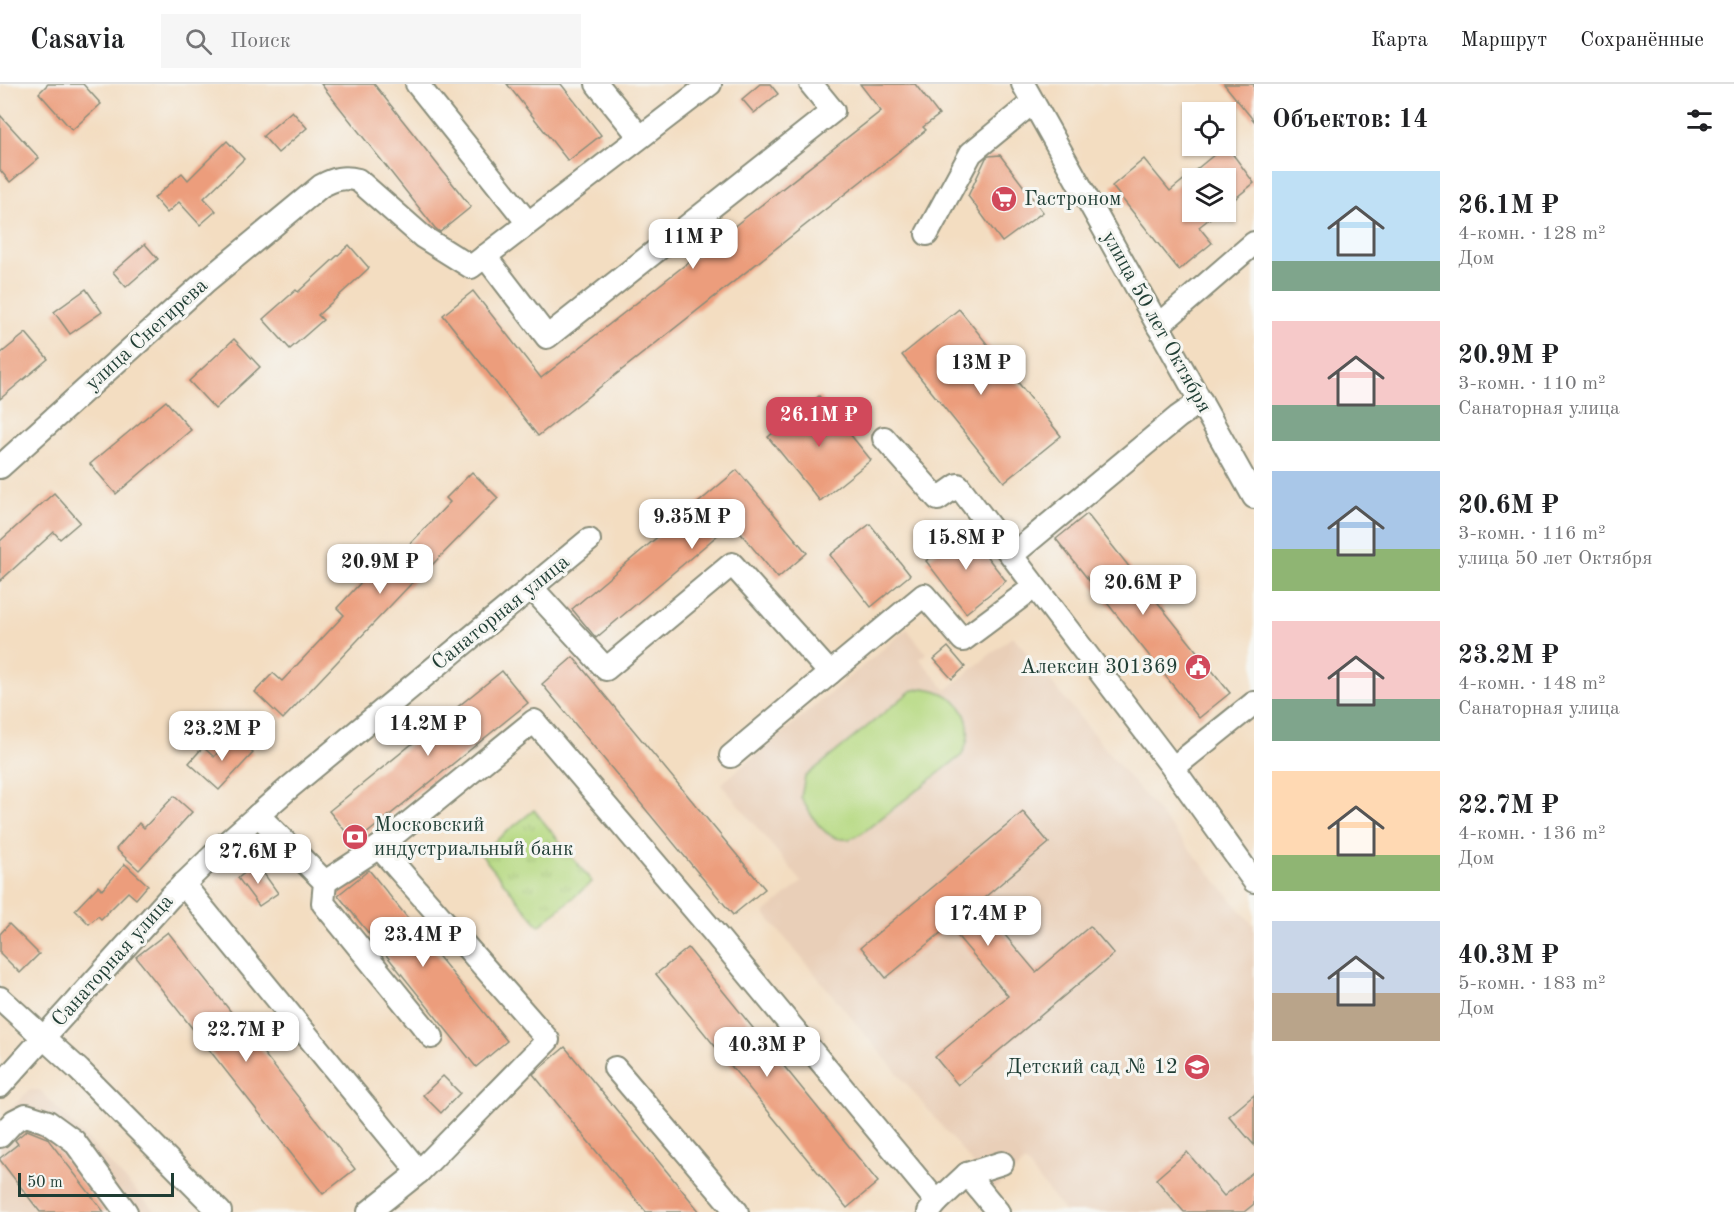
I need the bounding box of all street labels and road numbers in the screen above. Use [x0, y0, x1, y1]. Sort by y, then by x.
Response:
street label: улица 50 лет Октября [1097, 228, 1215, 416]
street label: улица Снегирева [82, 275, 212, 395]
street label: Санаторная улица [428, 551, 574, 675]
street label: Санаторная улица [48, 891, 178, 1031]

